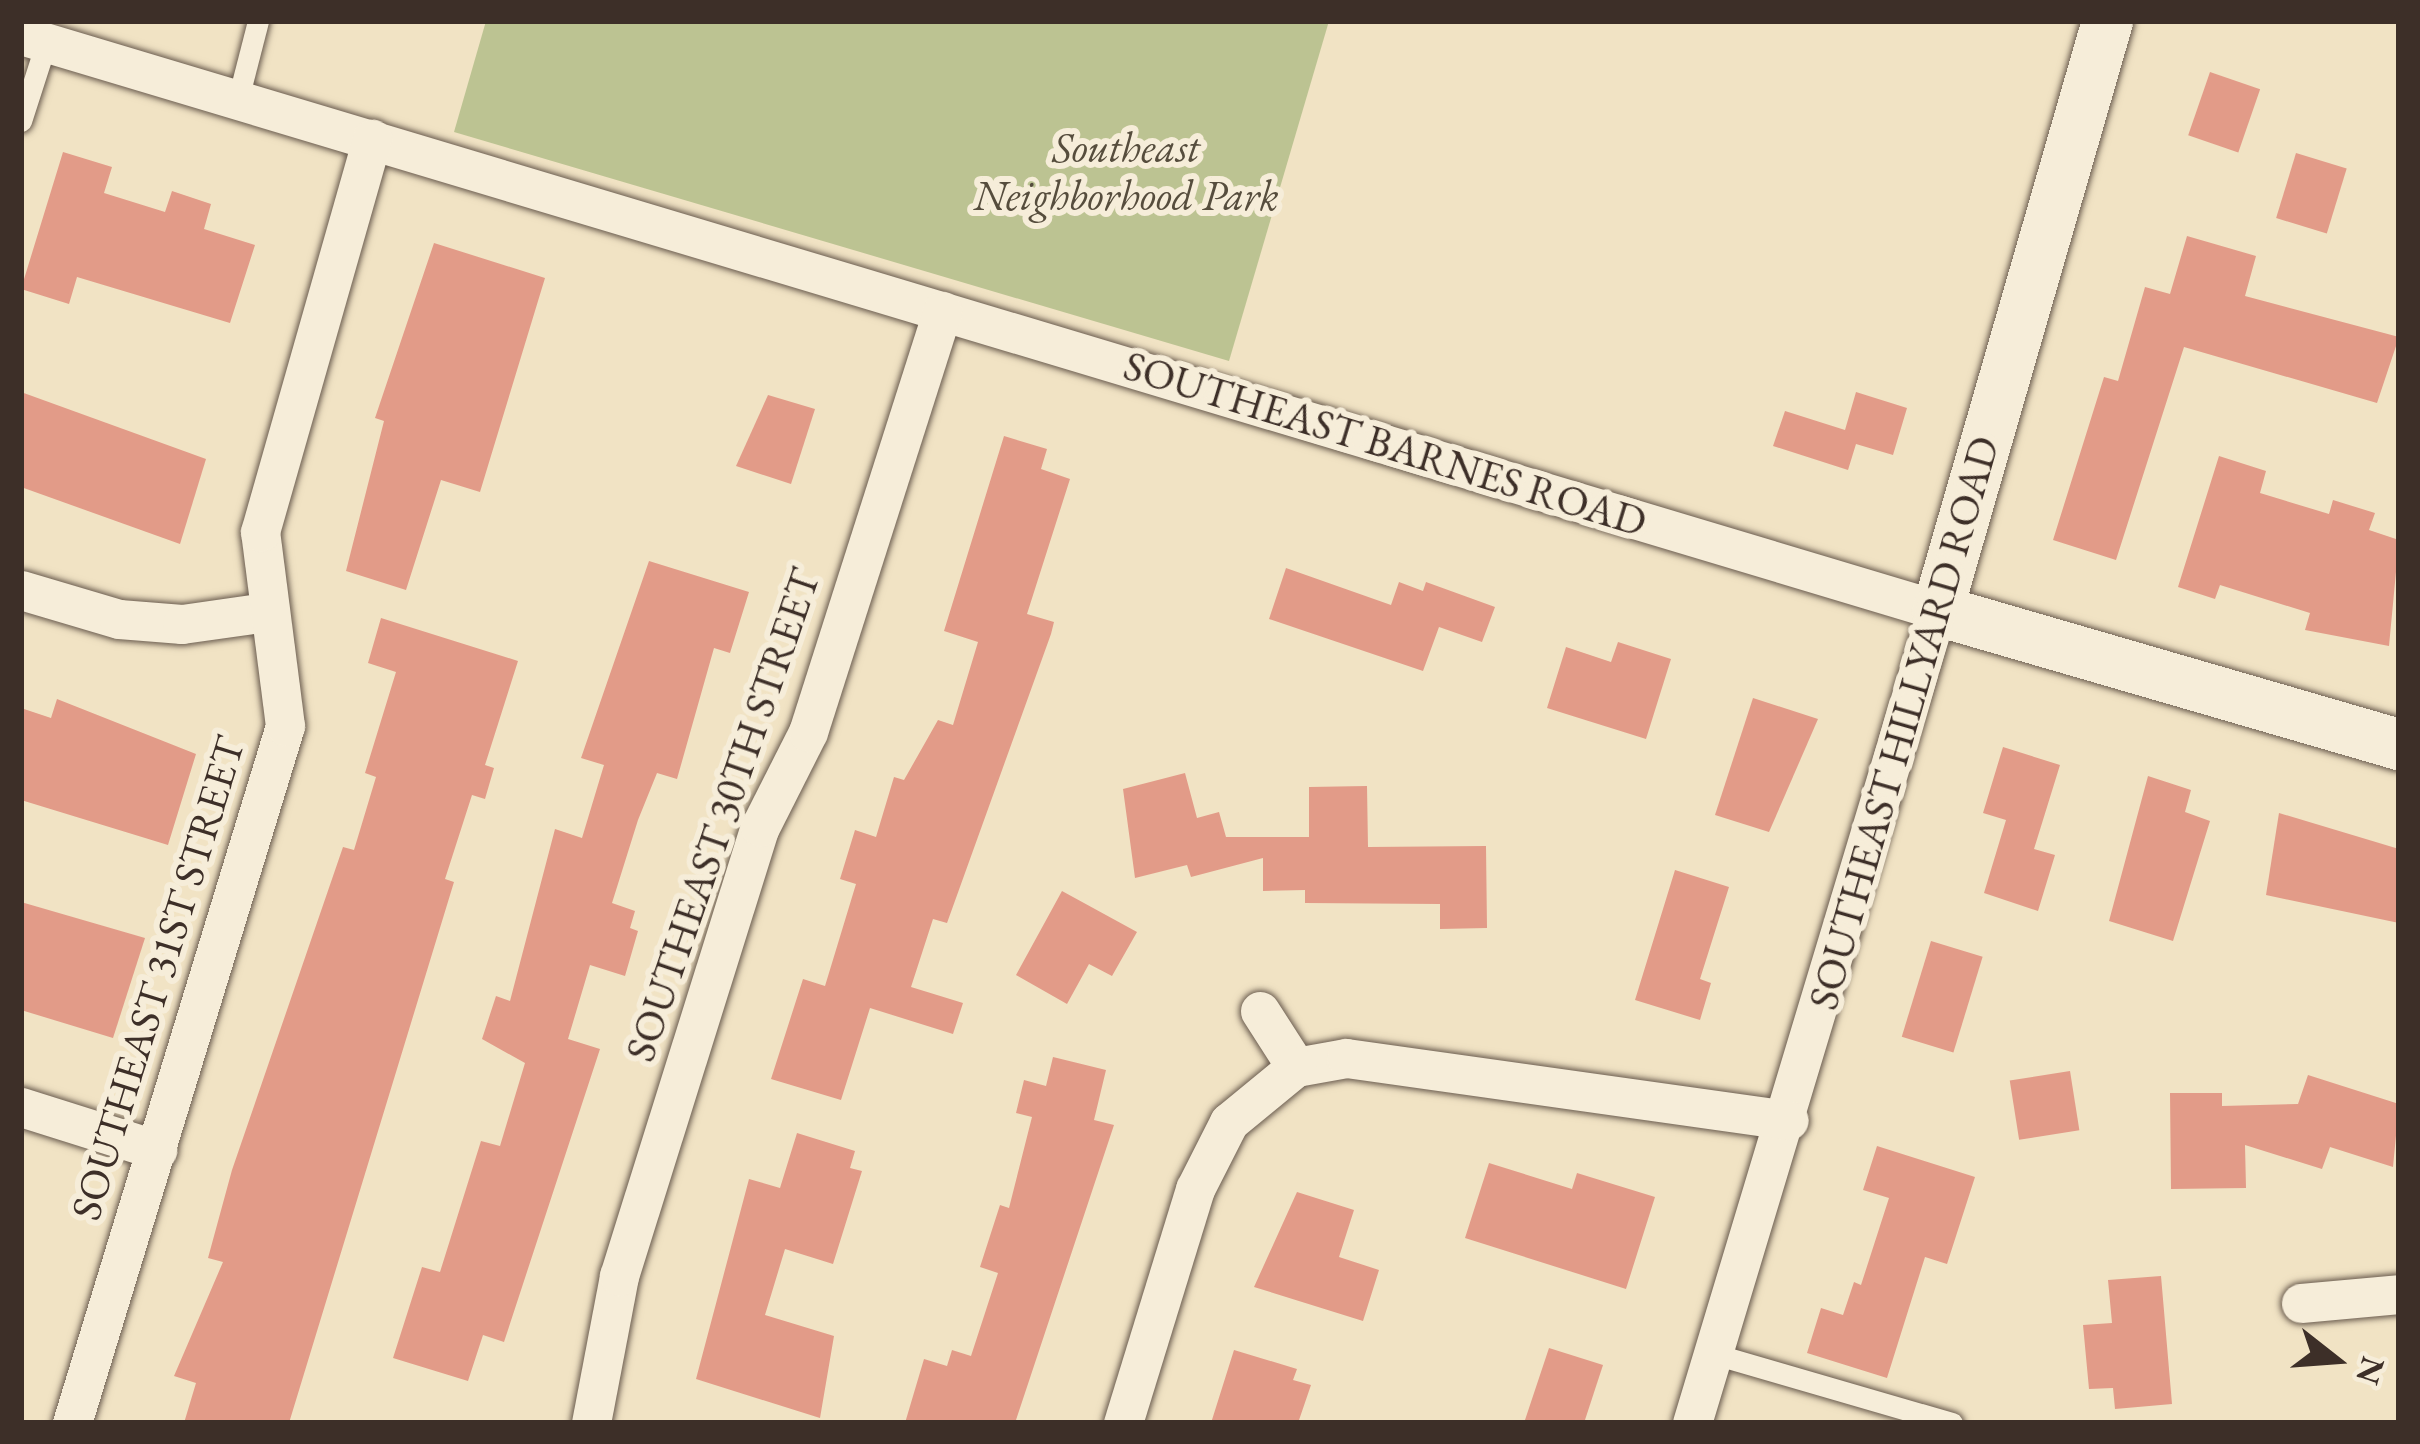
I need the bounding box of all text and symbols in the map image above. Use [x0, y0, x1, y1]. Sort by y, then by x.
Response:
park label: Southeast Neighborhood Park [973, 123, 1279, 222]
street label: SOUTHEAST BARNES ROAD [1118, 340, 1652, 548]
street label: SOUTHEAST HILLYARD ROAD [1798, 431, 2010, 1015]
street label: SOUTHEAST 30TH STREET [615, 562, 831, 1068]
street label: SOUTHEAST 31ST STREET [60, 730, 256, 1226]
north arrow [2276, 1300, 2396, 1420]
text: N [2346, 1352, 2395, 1390]

